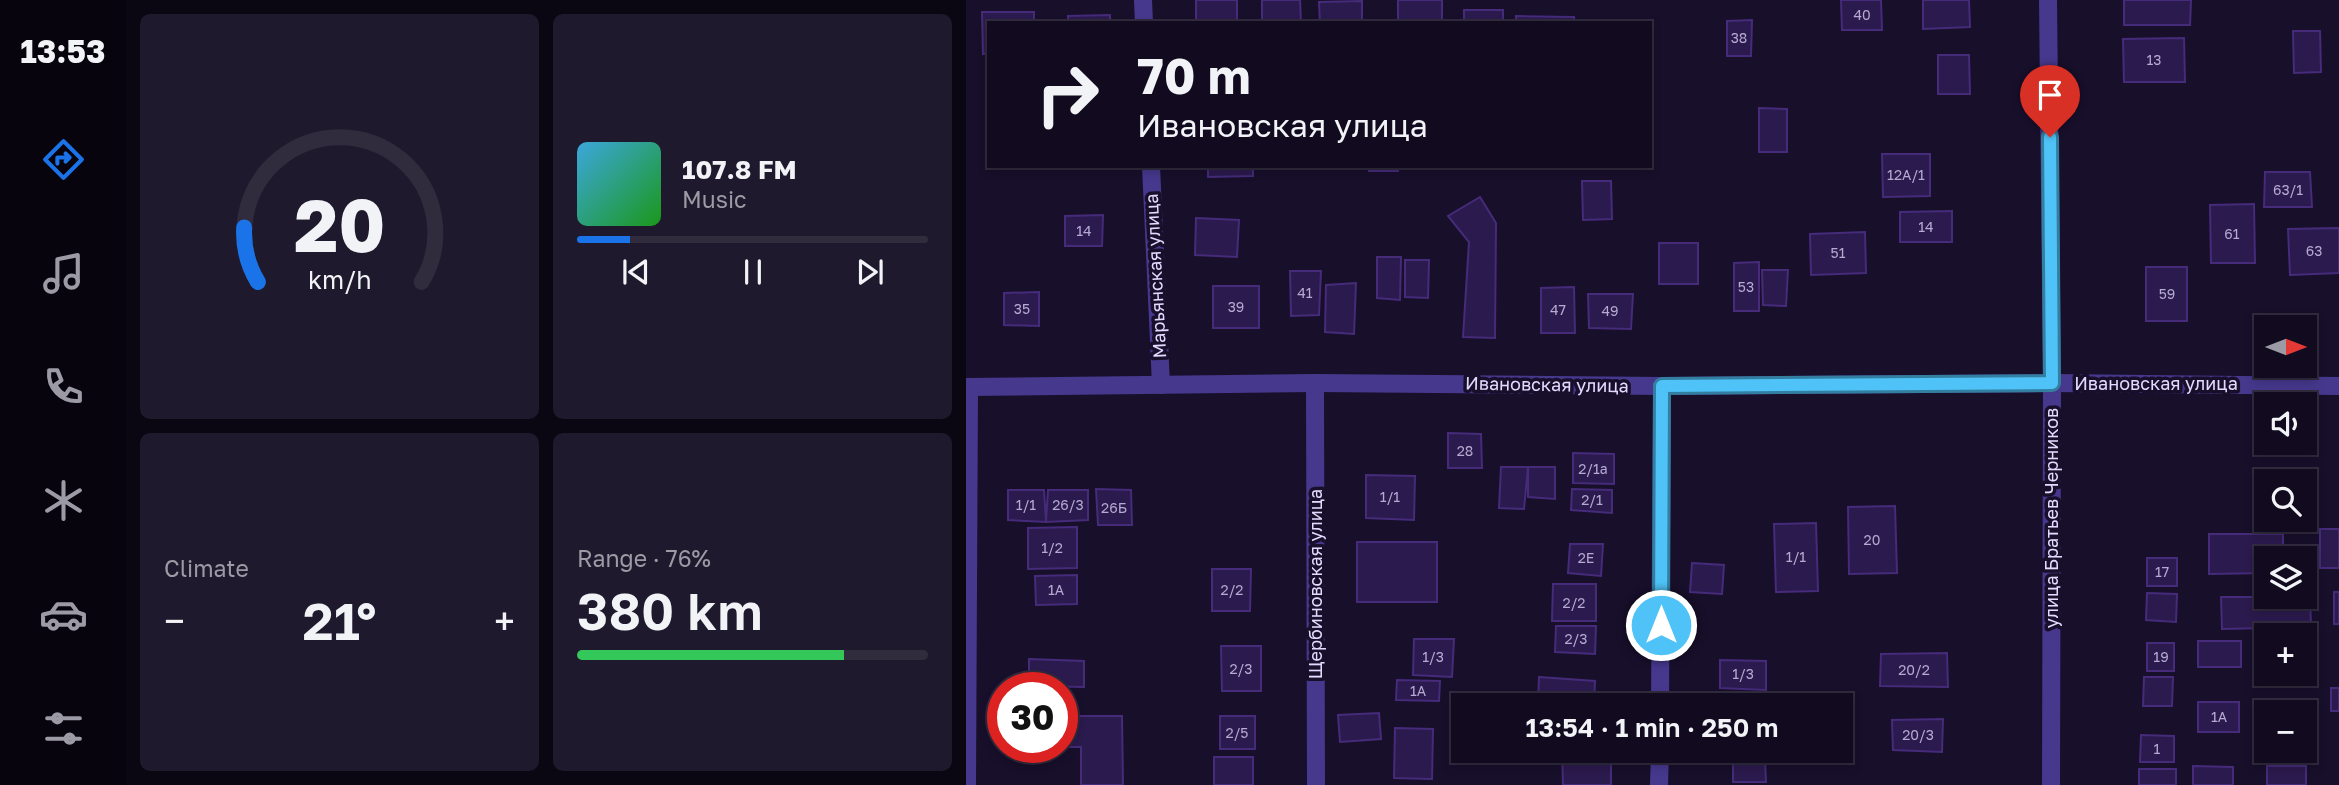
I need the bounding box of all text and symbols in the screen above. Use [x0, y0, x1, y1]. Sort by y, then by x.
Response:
house number: 40 [1853, 6, 1871, 23]
house number: 38 [1731, 29, 1747, 46]
text: 13:53 [20, 32, 106, 70]
text: 70 m [1137, 46, 1251, 105]
icon: right [1022, 49, 1113, 140]
house number: 13 [2147, 51, 2161, 68]
pin [2020, 65, 2080, 137]
icon: arrive [2031, 76, 2069, 114]
text: Ивановская улица [1137, 106, 1428, 144]
icon: directions [39, 135, 88, 184]
text: 107.8 FM [682, 154, 797, 185]
house number: 12А/1 [1887, 166, 1925, 183]
house number: 63/1 [2273, 181, 2303, 198]
text: 20 [294, 182, 385, 269]
text: Music [682, 185, 747, 213]
street label: Марьянская улица [1140, 193, 1170, 359]
house number: 14 [1918, 218, 1934, 235]
house number: 14 [1076, 222, 1092, 239]
house number: 61 [2224, 225, 2240, 242]
house number: 63 [2306, 242, 2322, 259]
house number: 51 [1831, 244, 1846, 261]
icon: music [39, 249, 88, 298]
icon: previous [617, 253, 655, 291]
icon: pause [734, 253, 772, 291]
icon: next [851, 253, 889, 291]
text: km/h [308, 264, 371, 295]
house number: 53 [1738, 278, 1754, 295]
house number: 41 [1297, 284, 1313, 301]
house number: 59 [2159, 285, 2175, 302]
house number: 39 [1228, 298, 1244, 315]
house number: 35 [1014, 300, 1030, 317]
house number: 47 [1550, 301, 1566, 318]
house number: 49 [1601, 302, 1619, 319]
north arrow [2254, 315, 2317, 378]
map controls [2254, 315, 2317, 763]
icon: phone [39, 362, 88, 411]
street label: Ивановская улица [1465, 372, 1629, 396]
street label: Ивановская улица [2074, 372, 2238, 394]
button: sound [2254, 392, 2317, 455]
street label: улица Братьев Черников [2040, 408, 2062, 628]
house number: 28 [1457, 442, 1473, 459]
house number: 2/1а [1578, 460, 1608, 477]
button: search [2254, 469, 2317, 532]
icon: climate [39, 476, 88, 525]
house number: 1/1 [1380, 488, 1400, 505]
street label: Щербиновская улица [1304, 489, 1326, 679]
house number: 2/1 [1581, 491, 1603, 508]
house number: 1/1 [1016, 496, 1036, 513]
house number: 26/3 [1052, 496, 1084, 513]
house number: 26Б [1101, 499, 1127, 516]
house number: 20 [1864, 531, 1880, 548]
house number: 1/2 [1041, 539, 1063, 556]
text: Range · 76% [577, 544, 711, 572]
button: layers [2254, 546, 2317, 609]
house number: 1/1 [1786, 548, 1806, 565]
house number: 2Е [1578, 549, 1594, 566]
text: Climate [164, 554, 249, 582]
house number: 17 [2155, 563, 2169, 580]
text: 380 km [577, 579, 763, 641]
house number: 1А [1048, 581, 1065, 598]
house number: 2/2 [1221, 581, 1243, 598]
position arrow [1624, 588, 1698, 662]
text: 21° [303, 589, 376, 651]
icon: car [39, 590, 88, 639]
house number: 2/2 [1563, 594, 1585, 611]
text: − [164, 598, 185, 643]
text: + [494, 598, 515, 643]
button: + [2254, 623, 2317, 686]
house number: 2/3 [1564, 630, 1588, 647]
house number: 1/3 [1422, 648, 1444, 665]
house number: 19 [2153, 648, 2169, 665]
house number: 2/3 [1229, 660, 1253, 677]
house number: 20/2 [1898, 661, 1930, 678]
house number: 1/3 [1732, 665, 1754, 682]
speed limit sign: 30 [987, 672, 1078, 763]
house number: 1А [1410, 682, 1427, 699]
button: − [2254, 700, 2317, 763]
icon: filters [39, 704, 88, 753]
house number: 1А [2211, 708, 2228, 725]
text: 13:54 · 1 min · 250 m [1525, 712, 1779, 743]
house number: 2/5 [1226, 724, 1248, 741]
house number: 20/3 [1902, 726, 1934, 743]
house number: 1 [2154, 740, 2161, 757]

